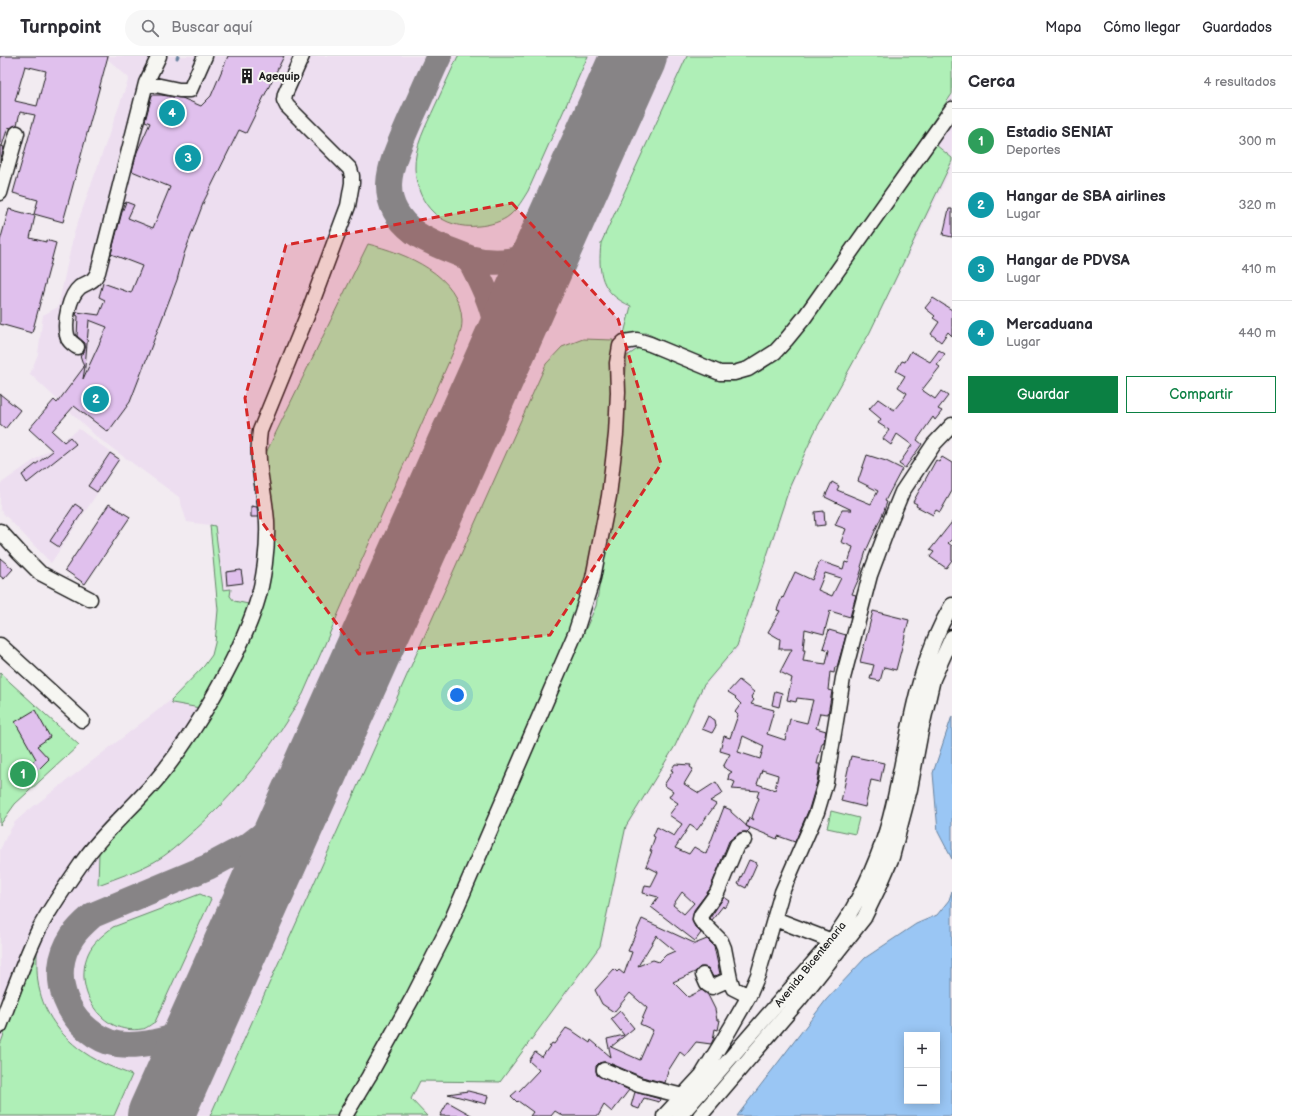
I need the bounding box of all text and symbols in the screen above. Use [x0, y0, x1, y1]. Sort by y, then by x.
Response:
search box [125, 10, 405, 46]
text: Turnpoint [20, 16, 101, 39]
icon: search [139, 17, 161, 39]
text: Buscar aquí [171, 18, 252, 37]
text: Mapa [1045, 19, 1081, 36]
text: Cómo llegar [1103, 19, 1180, 36]
text: Guardados [1202, 19, 1272, 36]
building icon: Agequip [238, 67, 256, 85]
place label: Agequip [258, 70, 300, 83]
text: Cerca [968, 72, 1015, 92]
text: 4 resultados [1204, 74, 1276, 90]
pin: 4 [159, 98, 185, 128]
text: Estadio SENIAT [1006, 123, 1113, 142]
text: 1 [978, 133, 984, 149]
text: 300 m [1238, 133, 1276, 149]
text: Deportes [1006, 142, 1061, 158]
pin: 3 [175, 143, 201, 173]
text: Hangar de SBA airlines [1006, 187, 1166, 206]
text: 2 [977, 197, 985, 213]
text: 320 m [1238, 197, 1276, 213]
text: Lugar [1006, 206, 1040, 222]
text: Hangar de PDVSA [1006, 251, 1130, 270]
text: 3 [977, 261, 985, 277]
text: 410 m [1241, 261, 1276, 277]
text: Lugar [1006, 270, 1040, 286]
text: Mercaduana [1006, 315, 1093, 334]
text: 4 [977, 325, 985, 341]
text: 440 m [1238, 325, 1276, 341]
text: Lugar [1006, 334, 1040, 350]
button: Guardar [968, 376, 1118, 413]
button: Compartir [1126, 376, 1276, 413]
pin: 2 [83, 384, 109, 414]
your location [447, 685, 467, 705]
pin: 1 [10, 759, 36, 789]
street label: Avenida Bicentenaria [772, 919, 849, 1010]
map controls [904, 1032, 940, 1104]
button: + [904, 1032, 940, 1068]
button: − [904, 1068, 940, 1104]

